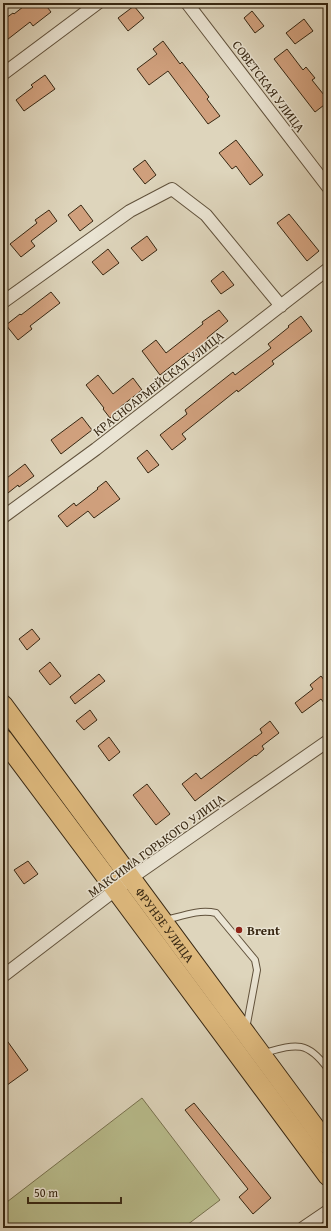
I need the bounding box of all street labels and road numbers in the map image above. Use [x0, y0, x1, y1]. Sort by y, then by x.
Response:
street label: СОВЕТСКАЯ УЛИЦА [228, 36, 310, 136]
street label: КРАСНОАРМЕЙСКАЯ УЛИЦА [89, 326, 228, 441]
street label: МАКСИМА ГОРЬКОГО УЛИЦА [84, 789, 229, 902]
street label: ФРУНЗЕ УЛИЦА [131, 883, 199, 967]

